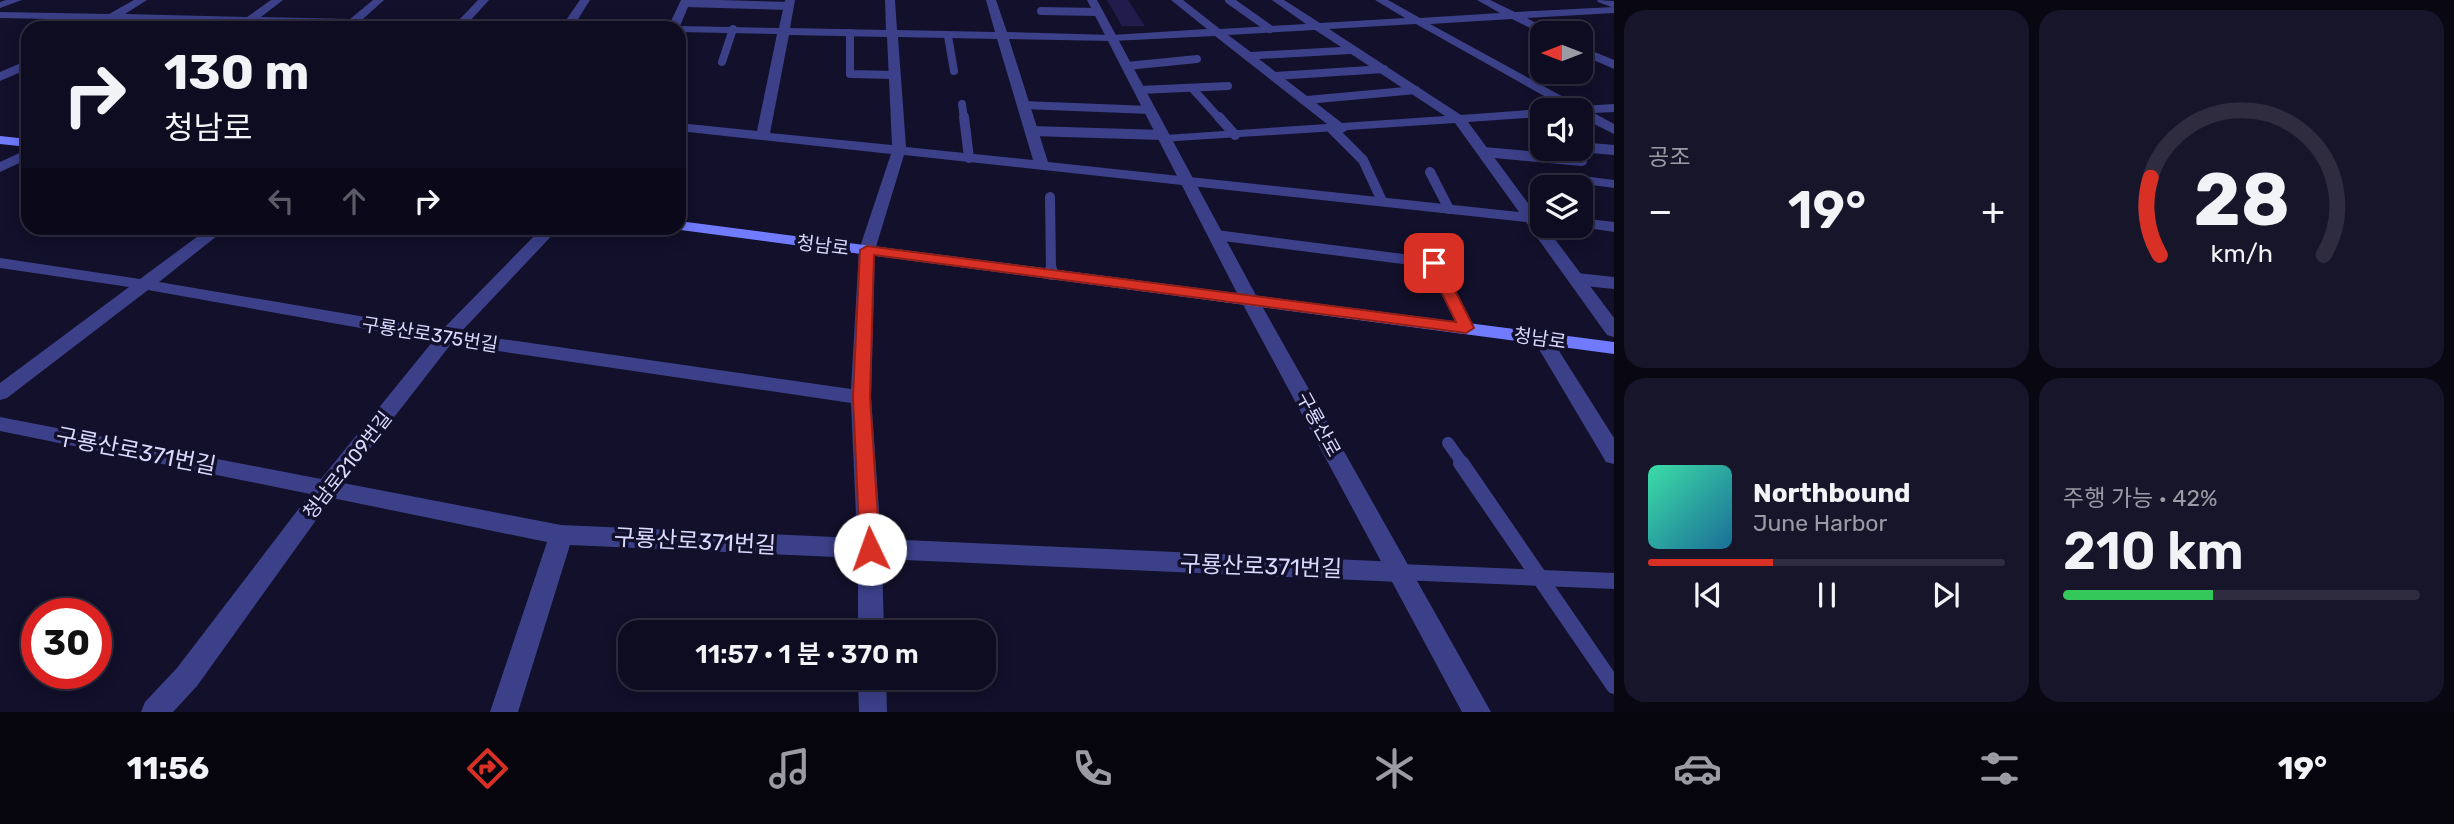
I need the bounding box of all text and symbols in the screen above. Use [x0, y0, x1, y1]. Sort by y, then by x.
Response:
north arrow [1530, 21, 1592, 84]
map controls [1530, 21, 1593, 238]
text: 130 m [164, 43, 309, 101]
icon: right [49, 49, 140, 140]
button: sound [1530, 98, 1593, 161]
text: 청남로 [164, 109, 252, 147]
text: 공조 [1648, 143, 1690, 171]
text: 28 [2193, 157, 2290, 243]
button: layers [1530, 175, 1593, 238]
text: 19° [1788, 179, 1866, 241]
icon: left [262, 182, 300, 220]
icon: ahead [335, 182, 373, 220]
icon: right [408, 182, 446, 220]
text: − [1648, 188, 1673, 234]
text: + [1981, 188, 2005, 234]
street label: 청남로 [796, 231, 850, 260]
pin [1404, 233, 1464, 293]
text: km/h [2210, 239, 2273, 268]
icon: arrive [1415, 244, 1453, 282]
street label: 구룡산로375번길 [360, 312, 500, 357]
street label: 청남로 [1512, 323, 1568, 354]
street label: 구룡산로 [1292, 388, 1346, 460]
street label: 청남로2109번길 [298, 407, 396, 524]
street label: 구룡산로371번길 [54, 422, 218, 480]
text: Northbound [1753, 478, 1911, 509]
text: 주행 가능 · 42% [2063, 484, 2217, 512]
text: June Harbor [1753, 509, 1887, 537]
position arrow [833, 512, 907, 586]
text: 210 km [2063, 520, 2244, 582]
street label: 구룡산로371번길 [613, 523, 777, 559]
street label: 구룡산로371번길 [1179, 549, 1343, 583]
icon: previous [1689, 576, 1727, 614]
icon: pause [1808, 576, 1846, 614]
icon: next [1927, 576, 1965, 614]
speed limit sign: 30 [21, 598, 112, 689]
text: 11:57 · 1 분 · 370 m [695, 639, 919, 670]
icon: directions [463, 744, 512, 793]
icon: music [765, 744, 814, 793]
icon: phone [1068, 744, 1117, 793]
icon: climate [1370, 744, 1419, 793]
icon: car [1673, 744, 1722, 793]
icon: filters [1975, 744, 2024, 793]
text: 11:56 [127, 749, 209, 787]
text: 19° [2278, 749, 2327, 787]

